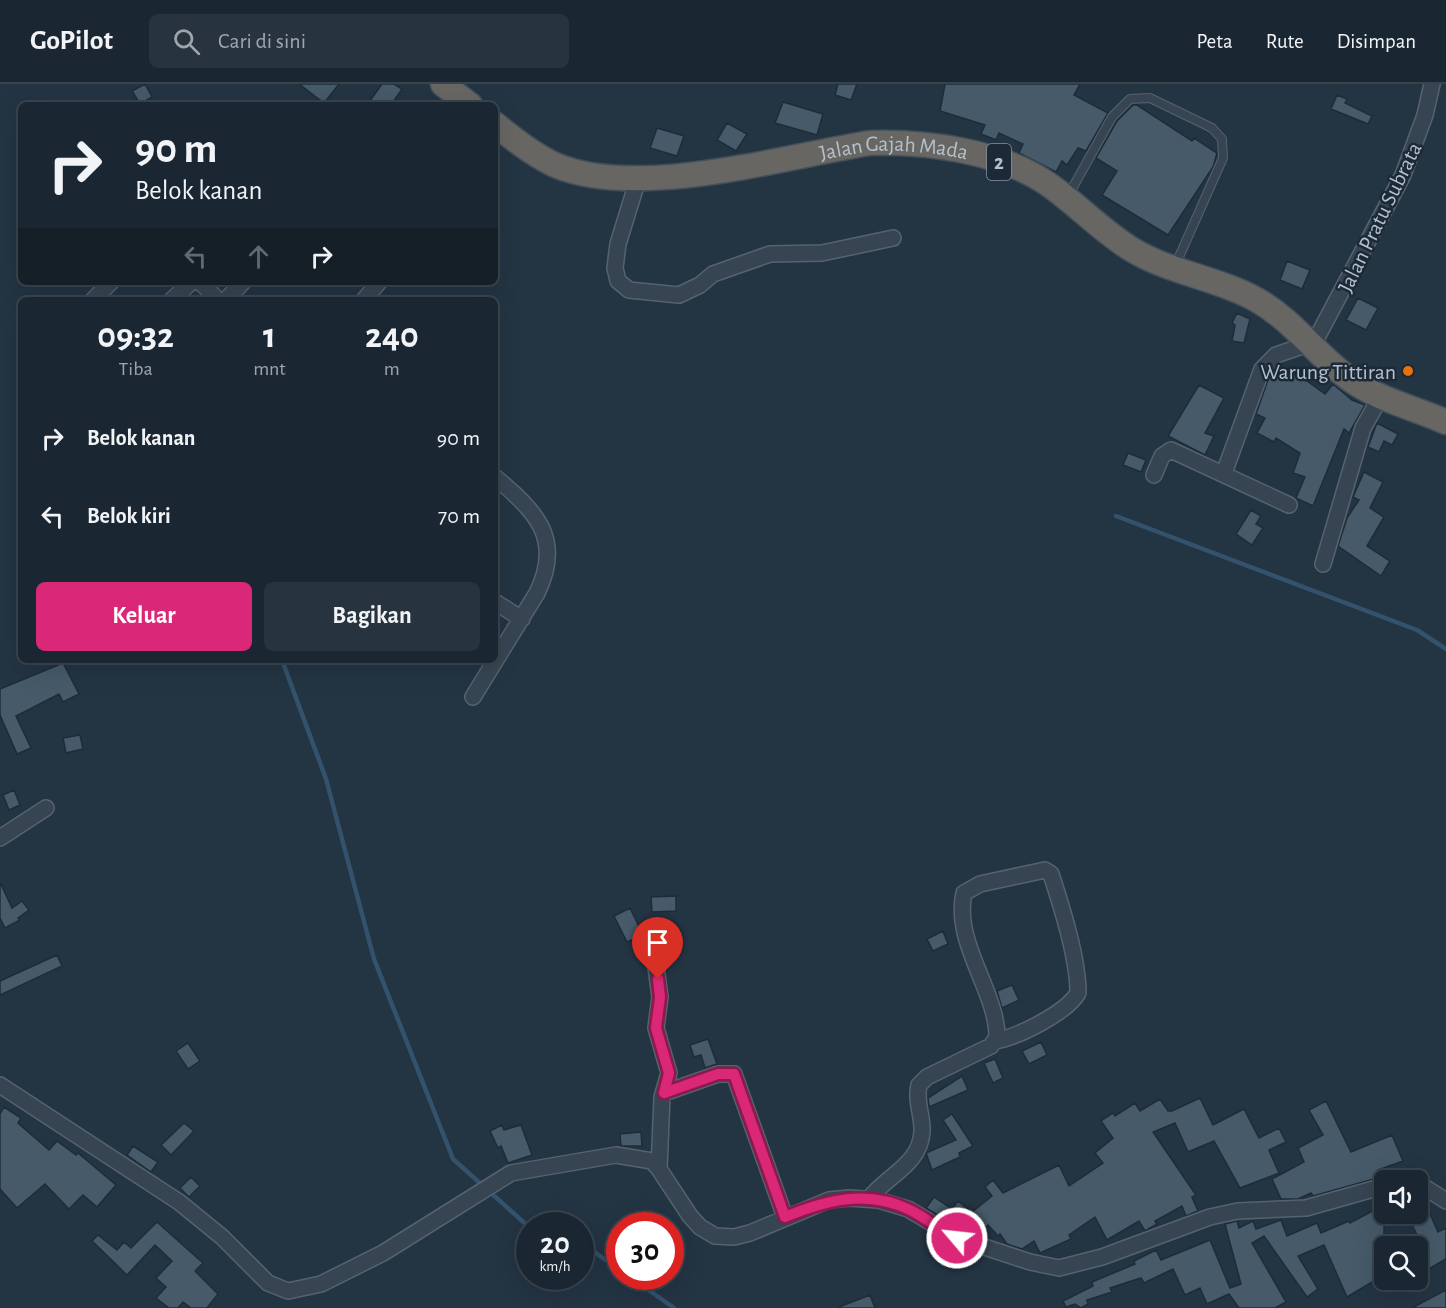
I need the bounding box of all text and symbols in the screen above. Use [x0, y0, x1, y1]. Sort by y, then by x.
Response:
search box [149, 14, 569, 68]
icon: search [170, 25, 203, 58]
text: GoPilot [30, 27, 113, 55]
text: Cari di sini [218, 30, 306, 52]
text: Peta [1197, 31, 1233, 52]
text: Rute [1266, 31, 1304, 52]
text: Disimpan [1337, 31, 1416, 52]
icon: right [36, 126, 114, 204]
text: 90 m [135, 128, 217, 170]
street label: Jalan Gajah Mada [818, 133, 970, 164]
street label: Jalan Pratu Subrata [1334, 139, 1426, 296]
road number: 2 [987, 144, 1011, 180]
text: Belok kanan [135, 177, 262, 204]
icon: left [179, 240, 212, 273]
icon: ahead [242, 240, 275, 273]
icon: right [305, 240, 338, 273]
text: 09:32 [97, 318, 174, 354]
text: 1 [263, 318, 276, 354]
text: 240 [365, 318, 419, 354]
text: Tiba [119, 359, 153, 379]
text: mnt [253, 359, 286, 379]
text: m [384, 359, 400, 379]
place label: Warung Tittiran [1260, 361, 1396, 383]
marker: Warung Tittiran [1401, 364, 1415, 378]
icon: right [36, 422, 69, 455]
text: Belok kanan [87, 427, 195, 449]
text: 90 m [437, 427, 480, 449]
icon: left [36, 500, 69, 533]
text: Belok kiri [87, 505, 171, 527]
text: 70 m [438, 505, 480, 527]
button: Keluar [36, 582, 252, 651]
button: Bagikan [264, 582, 480, 651]
pin [632, 917, 683, 979]
icon: arrive [641, 926, 674, 959]
map controls [1374, 1170, 1428, 1290]
button: sound [1374, 1170, 1428, 1224]
position arrow [925, 1206, 989, 1270]
speed limit sign: 30 [606, 1212, 684, 1290]
text: 20 [540, 1229, 570, 1259]
button: search [1374, 1236, 1428, 1290]
text: km/h [540, 1259, 570, 1274]

